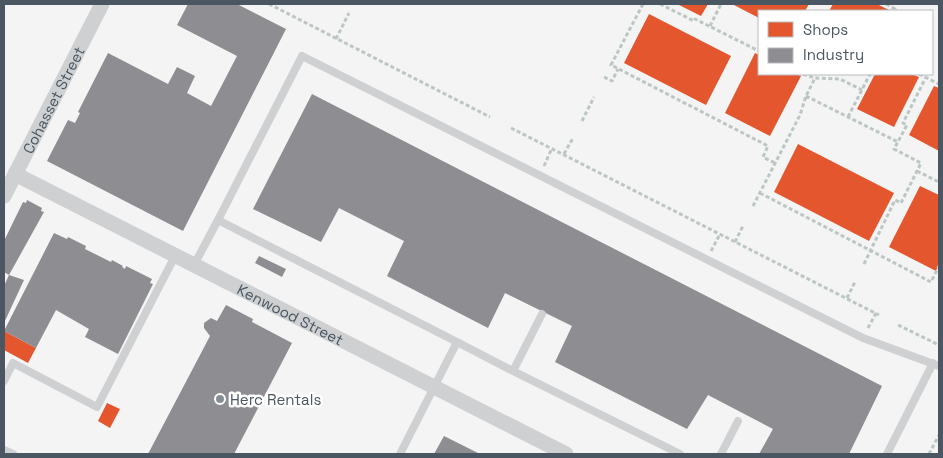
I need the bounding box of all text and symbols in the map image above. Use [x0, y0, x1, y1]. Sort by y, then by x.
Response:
legend [758, 10, 933, 75]
text: Shops [803, 20, 848, 39]
street label: Cohasset Street [18, 43, 88, 157]
text: Industry [803, 45, 864, 64]
street label: Kenwood Street [234, 279, 347, 349]
place label: Herc Rentals [230, 390, 321, 409]
marker: Herc Rentals [214, 393, 226, 405]

